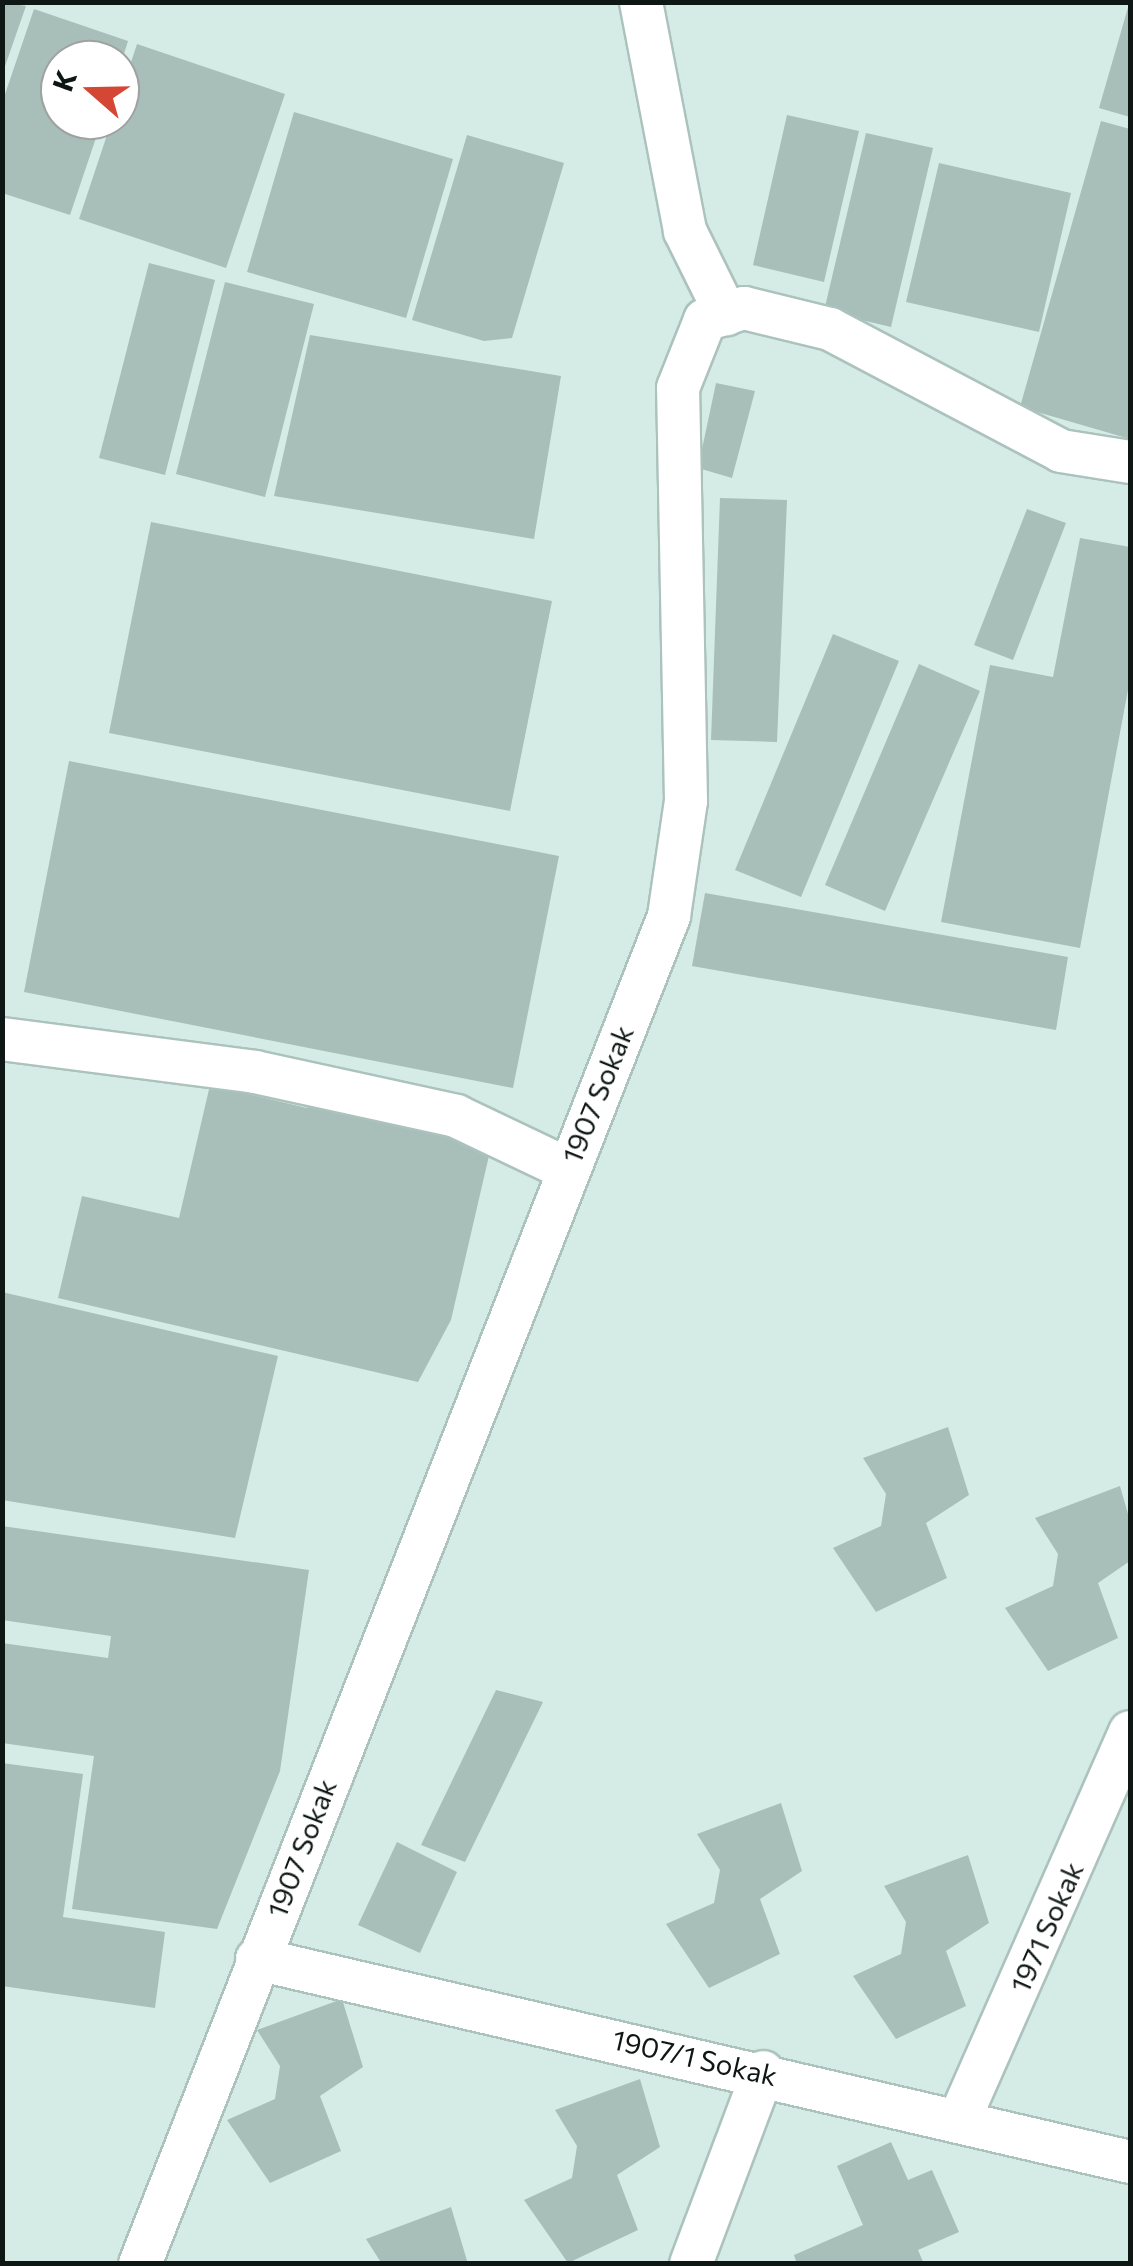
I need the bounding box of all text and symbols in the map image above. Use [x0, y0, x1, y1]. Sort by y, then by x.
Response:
north arrow [40, 40, 140, 140]
text: K [44, 65, 83, 95]
street label: 1907 Sokak [554, 1020, 640, 1168]
street label: 1907 Sokak [259, 1774, 343, 1922]
street label: 1971 Sokak [1002, 1857, 1090, 1997]
street label: 1907/1 Sokak [609, 2022, 781, 2092]

